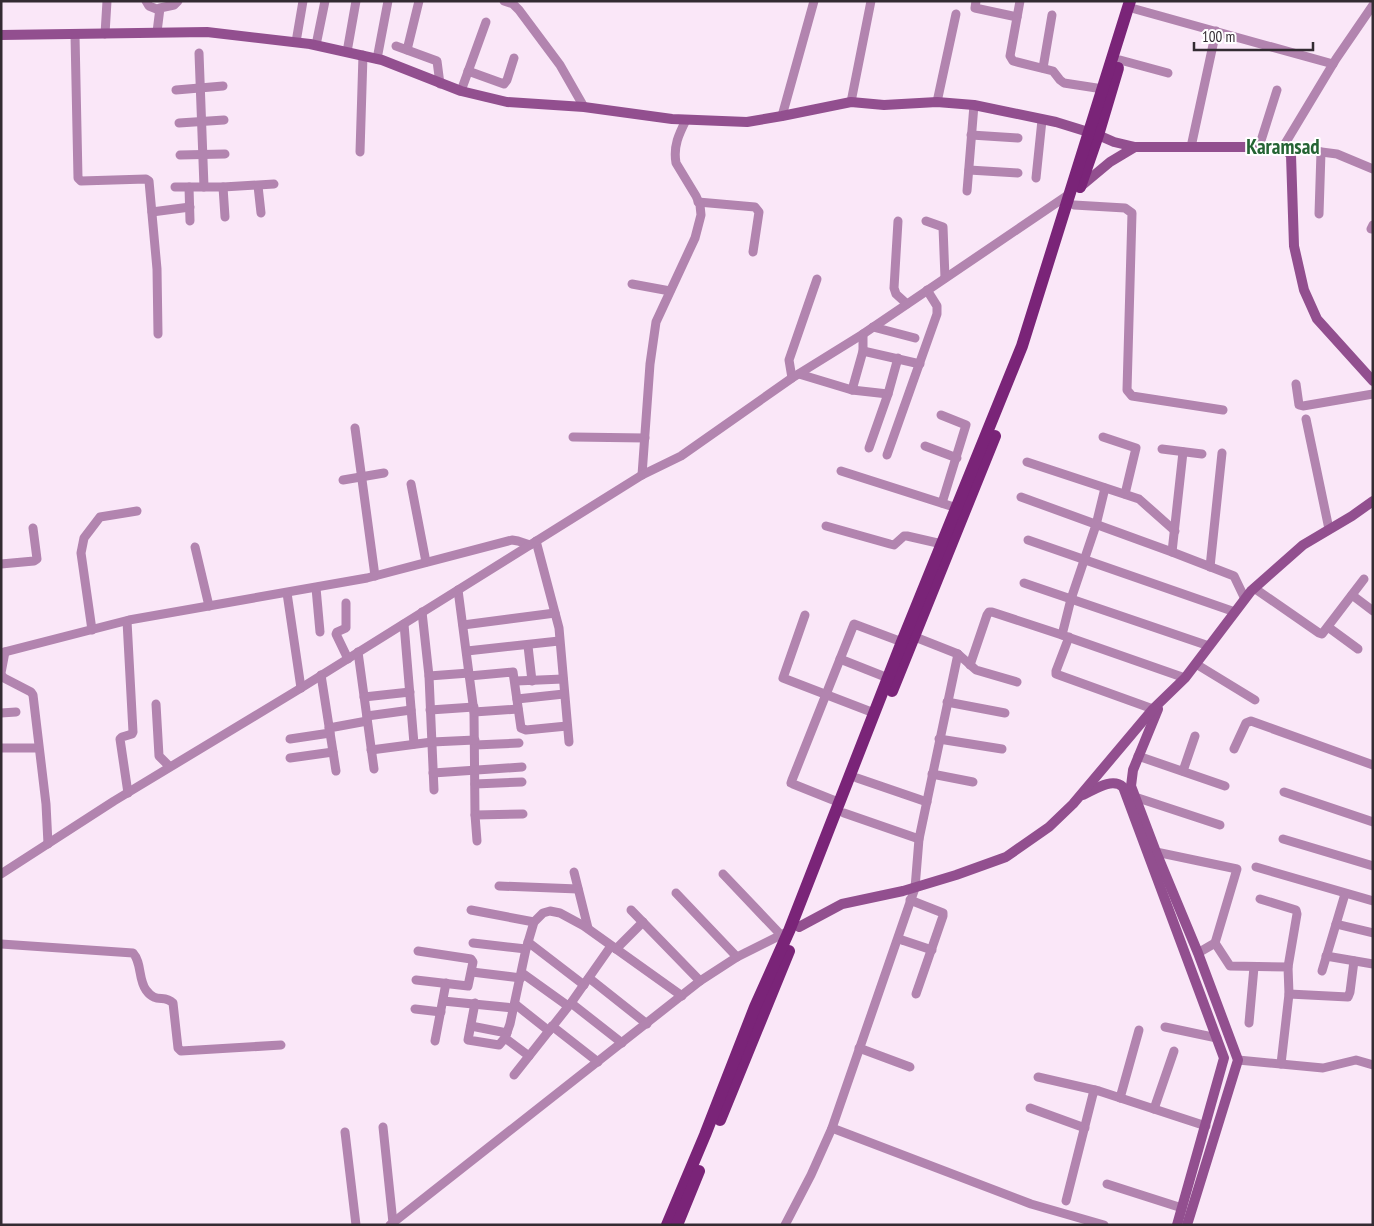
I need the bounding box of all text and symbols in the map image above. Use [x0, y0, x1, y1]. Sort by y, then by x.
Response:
scale bar [1194, 20, 1313, 52]
text: 100 m [1202, 27, 1235, 46]
district label: Karamsad [1246, 133, 1320, 160]

